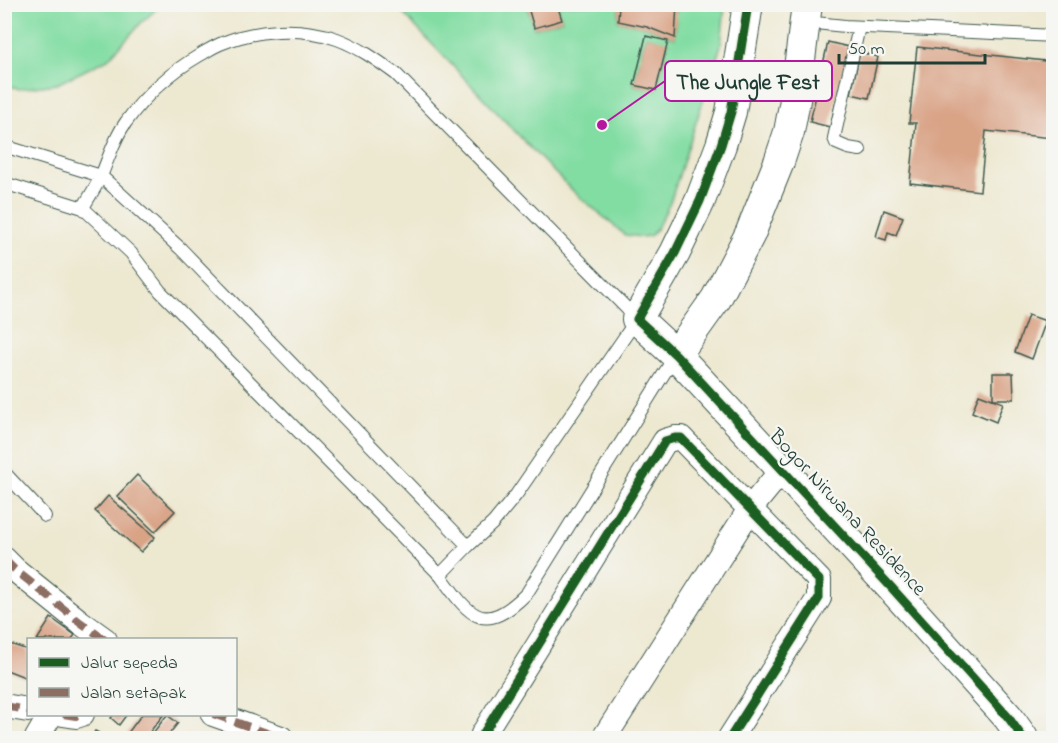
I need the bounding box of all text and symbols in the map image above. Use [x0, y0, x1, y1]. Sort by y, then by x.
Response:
scale bar [839, 27, 984, 65]
text: 50 m [848, 37, 885, 63]
callout: The Jungle Fest [665, 61, 832, 101]
text: The Jungle Fest [676, 68, 820, 101]
street label: Bogor Nirwana Residence [759, 422, 933, 605]
legend [27, 638, 237, 716]
text: Jalur sepeda [81, 651, 178, 677]
text: Jalan setapak [81, 681, 186, 707]

